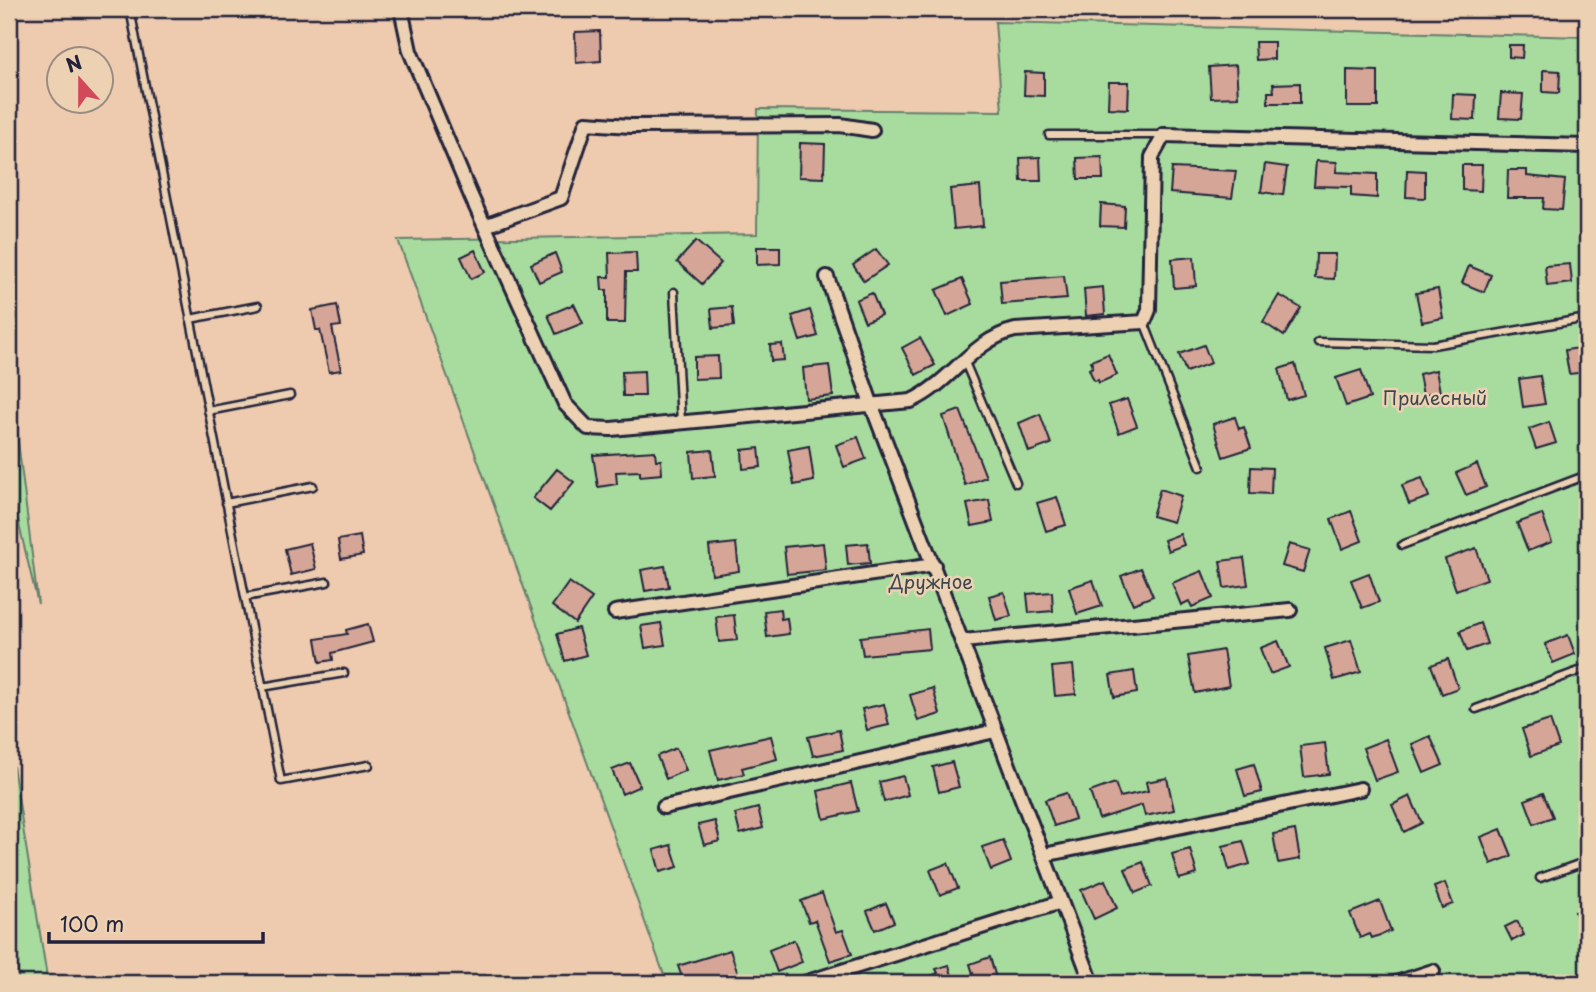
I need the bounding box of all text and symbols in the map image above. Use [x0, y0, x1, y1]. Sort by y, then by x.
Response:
north arrow [46, 46, 116, 116]
text: N [62, 47, 86, 79]
park label: Прилесный [1383, 383, 1487, 411]
park label: Дружное [888, 567, 973, 595]
scale bar [49, 901, 262, 945]
text: 100 m [60, 907, 124, 939]

